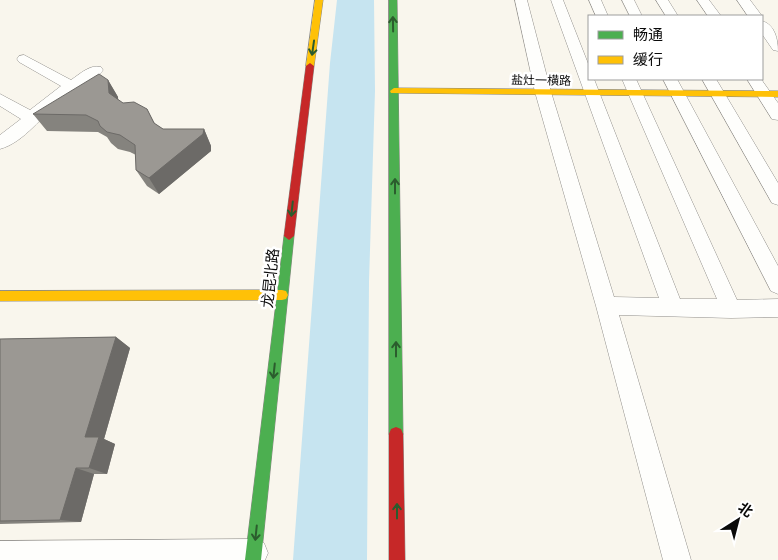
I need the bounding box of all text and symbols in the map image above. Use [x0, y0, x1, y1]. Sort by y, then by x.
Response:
legend [588, 15, 763, 80]
one-way arrow [388, 16, 398, 32]
text: 畅通 [633, 23, 663, 44]
one-way arrow [307, 40, 317, 56]
text: 缓行 [633, 48, 663, 69]
street label: 盐灶一横路 [511, 70, 571, 88]
one-way arrow [390, 179, 400, 195]
one-way arrow [287, 201, 297, 217]
street label: 龙昆北路 [255, 247, 283, 309]
one-way arrow [391, 341, 401, 358]
one-way arrow [269, 363, 279, 379]
north arrow [713, 495, 763, 545]
text: 北 [735, 496, 758, 521]
one-way arrow [392, 504, 402, 520]
one-way arrow [251, 524, 261, 540]

